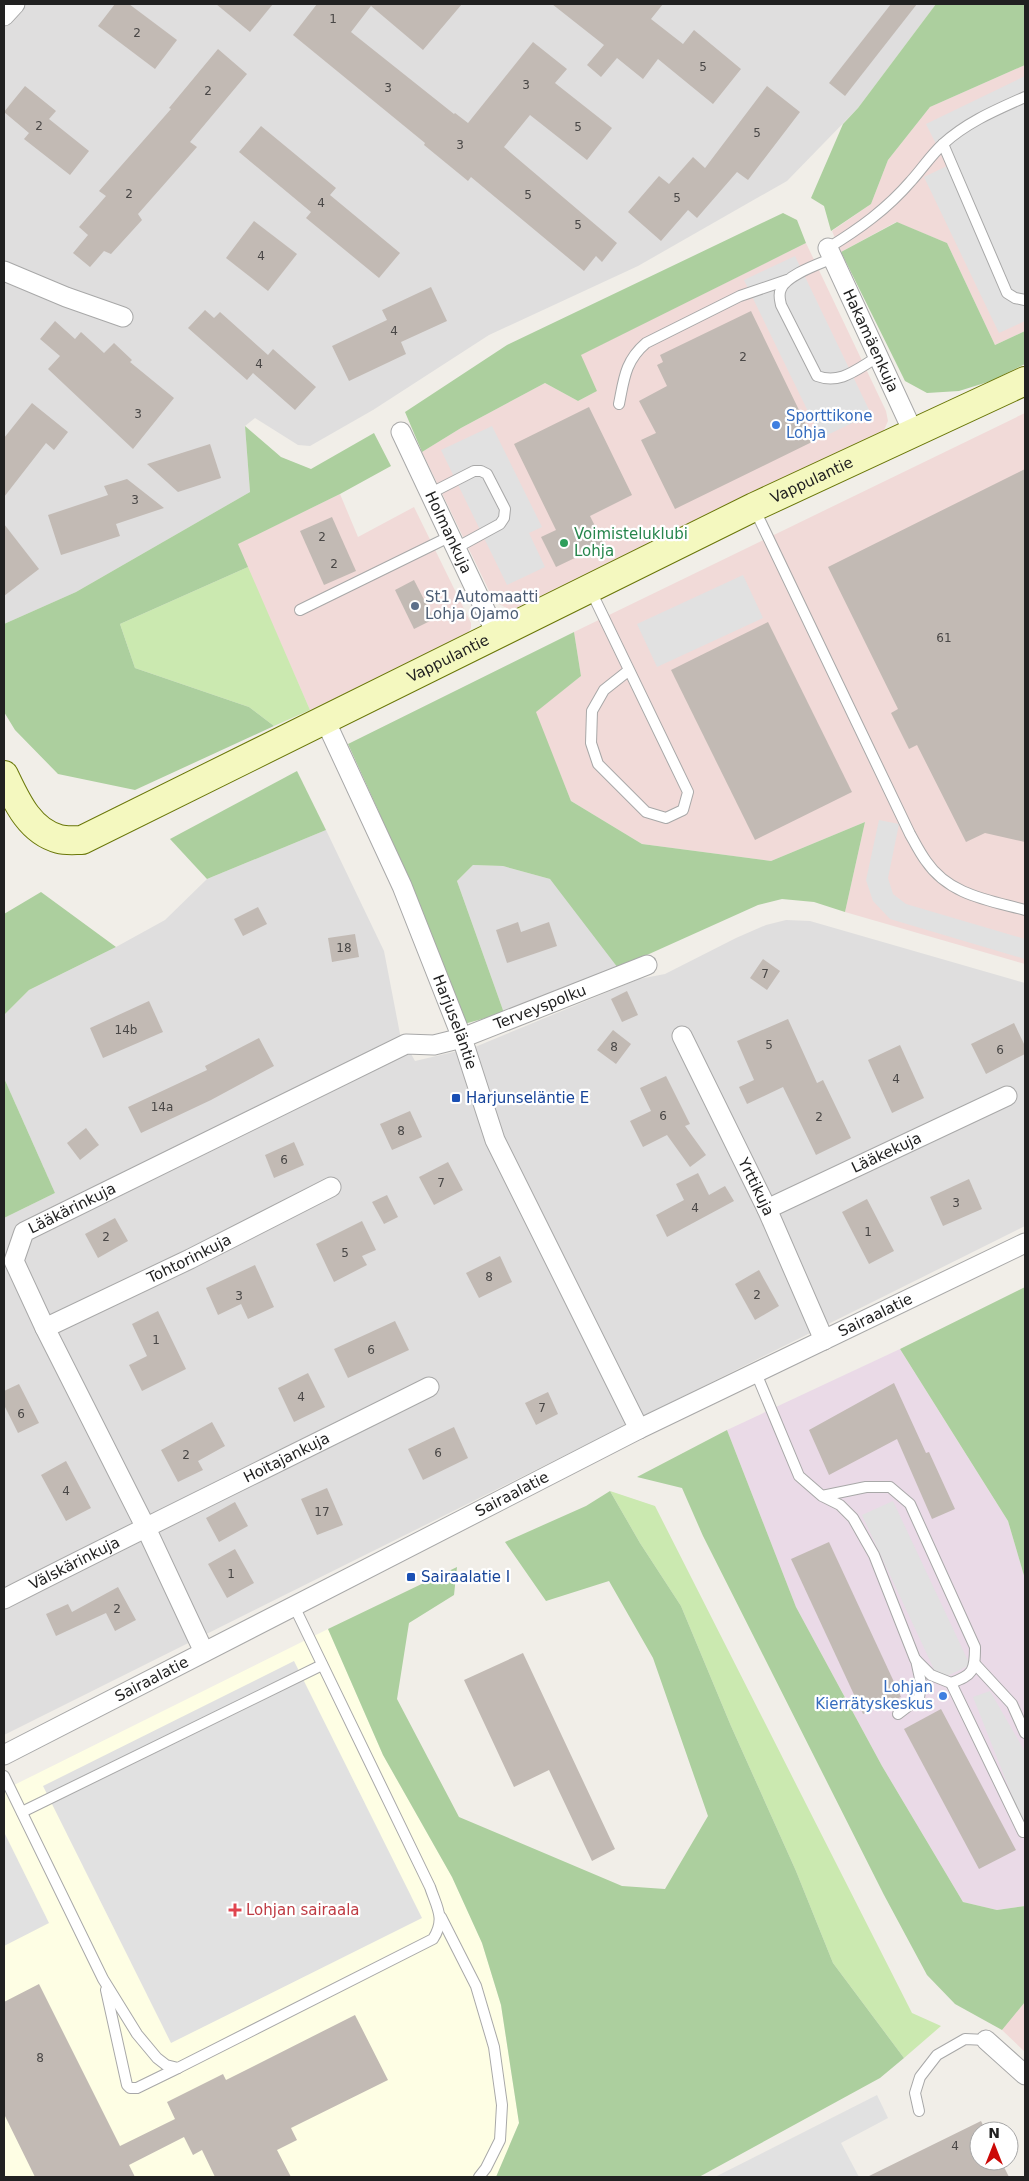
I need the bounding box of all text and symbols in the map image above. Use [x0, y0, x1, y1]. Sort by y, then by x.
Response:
house number: 1 [329, 12, 337, 26]
house number: 2 [133, 26, 141, 40]
house number: 5 [699, 60, 707, 74]
house number: 3 [522, 78, 530, 92]
house number: 3 [384, 81, 392, 95]
house number: 2 [204, 84, 212, 98]
house number: 2 [35, 119, 43, 133]
house number: 5 [574, 120, 582, 134]
house number: 5 [753, 126, 761, 140]
house number: 3 [456, 138, 464, 152]
house number: 2 [125, 187, 133, 201]
house number: 5 [524, 188, 532, 202]
house number: 5 [673, 191, 681, 205]
house number: 4 [317, 196, 325, 210]
house number: 5 [574, 218, 582, 232]
house number: 4 [257, 249, 265, 263]
street label: Hakamäenkuja [839, 286, 902, 395]
house number: 4 [390, 324, 398, 338]
house number: 2 [739, 350, 747, 364]
house number: 4 [255, 357, 263, 371]
house number: 3 [134, 407, 142, 421]
place label: Sporttikone Lohja [786, 407, 872, 442]
marker: Sporttikone Lohja [770, 419, 782, 431]
street label: Vappulantie [768, 453, 856, 507]
street label: Holmankuja [421, 488, 476, 576]
house number: 3 [131, 493, 139, 507]
place label: Voimisteluklubi Lohja [574, 525, 688, 560]
house number: 2 [318, 530, 326, 544]
marker: Voimisteluklubi Lohja [558, 537, 570, 549]
house number: 2 [330, 557, 338, 571]
place label: St1 Automaatti Lohja Ojamo [425, 588, 538, 623]
marker: St1 Automaatti Lohja Ojamo [409, 600, 421, 612]
street label: Vappulantie [404, 631, 492, 686]
house number: 61 [936, 631, 952, 645]
house number: 18 [336, 941, 352, 955]
house number: 7 [761, 967, 769, 981]
street label: Harjuseläntie [429, 972, 481, 1072]
street label: Terveyspolku [490, 981, 589, 1034]
house number: 14b [115, 1023, 137, 1037]
house number: 5 [765, 1038, 773, 1052]
house number: 8 [610, 1040, 618, 1054]
house number: 6 [996, 1043, 1004, 1057]
house number: 4 [892, 1072, 900, 1086]
place label: Harjunseläntie E [466, 1089, 589, 1107]
marker: Harjunseläntie E [450, 1092, 462, 1104]
house number: 14a [151, 1100, 173, 1114]
house number: 6 [659, 1109, 667, 1123]
house number: 2 [815, 1110, 823, 1124]
house number: 8 [397, 1124, 405, 1138]
street label: Lääkekuja [849, 1129, 924, 1177]
house number: 6 [280, 1153, 288, 1167]
street label: Yrttikuja [734, 1154, 778, 1219]
house number: 7 [437, 1176, 445, 1190]
street label: Lääkärinkuja [25, 1179, 119, 1237]
house number: 3 [952, 1196, 960, 1210]
house number: 4 [691, 1201, 699, 1215]
house number: 1 [864, 1225, 872, 1239]
house number: 2 [102, 1230, 110, 1244]
street label: Tohtorinkuja [143, 1230, 234, 1287]
house number: 5 [341, 1246, 349, 1260]
house number: 8 [485, 1270, 493, 1284]
house number: 2 [753, 1288, 761, 1302]
house number: 3 [235, 1289, 243, 1303]
street label: Sairaalatie [835, 1290, 915, 1341]
house number: 1 [152, 1333, 160, 1347]
house number: 6 [367, 1343, 375, 1357]
house number: 4 [297, 1390, 305, 1404]
house number: 7 [538, 1401, 546, 1415]
house number: 6 [17, 1407, 25, 1421]
street label: Hoitajankuja [241, 1429, 333, 1487]
house number: 6 [434, 1446, 442, 1460]
house number: 2 [182, 1448, 190, 1462]
street label: Sairaalatie [472, 1468, 552, 1521]
house number: 4 [62, 1484, 70, 1498]
house number: 17 [314, 1505, 330, 1519]
street label: Välskärinkuja [26, 1533, 123, 1594]
house number: 1 [227, 1567, 235, 1581]
place label: Sairaalatie I [421, 1568, 510, 1586]
marker: Sairaalatie I [405, 1571, 417, 1583]
house number: 2 [113, 1602, 121, 1616]
street label: Sairaalatie [112, 1653, 191, 1705]
place label: Lohjan Kierrätyskeskus [815, 1678, 933, 1713]
marker: Lohjan Kierrätyskeskus [937, 1690, 949, 1702]
place label: Lohjan sairaala [246, 1901, 360, 1919]
marker: Lohjan sairaala [228, 1903, 242, 1917]
house number: 8 [36, 2051, 44, 2065]
north arrow [969, 2121, 1019, 2171]
text: N [988, 2125, 1000, 2141]
house number: 4 [951, 2139, 959, 2153]

